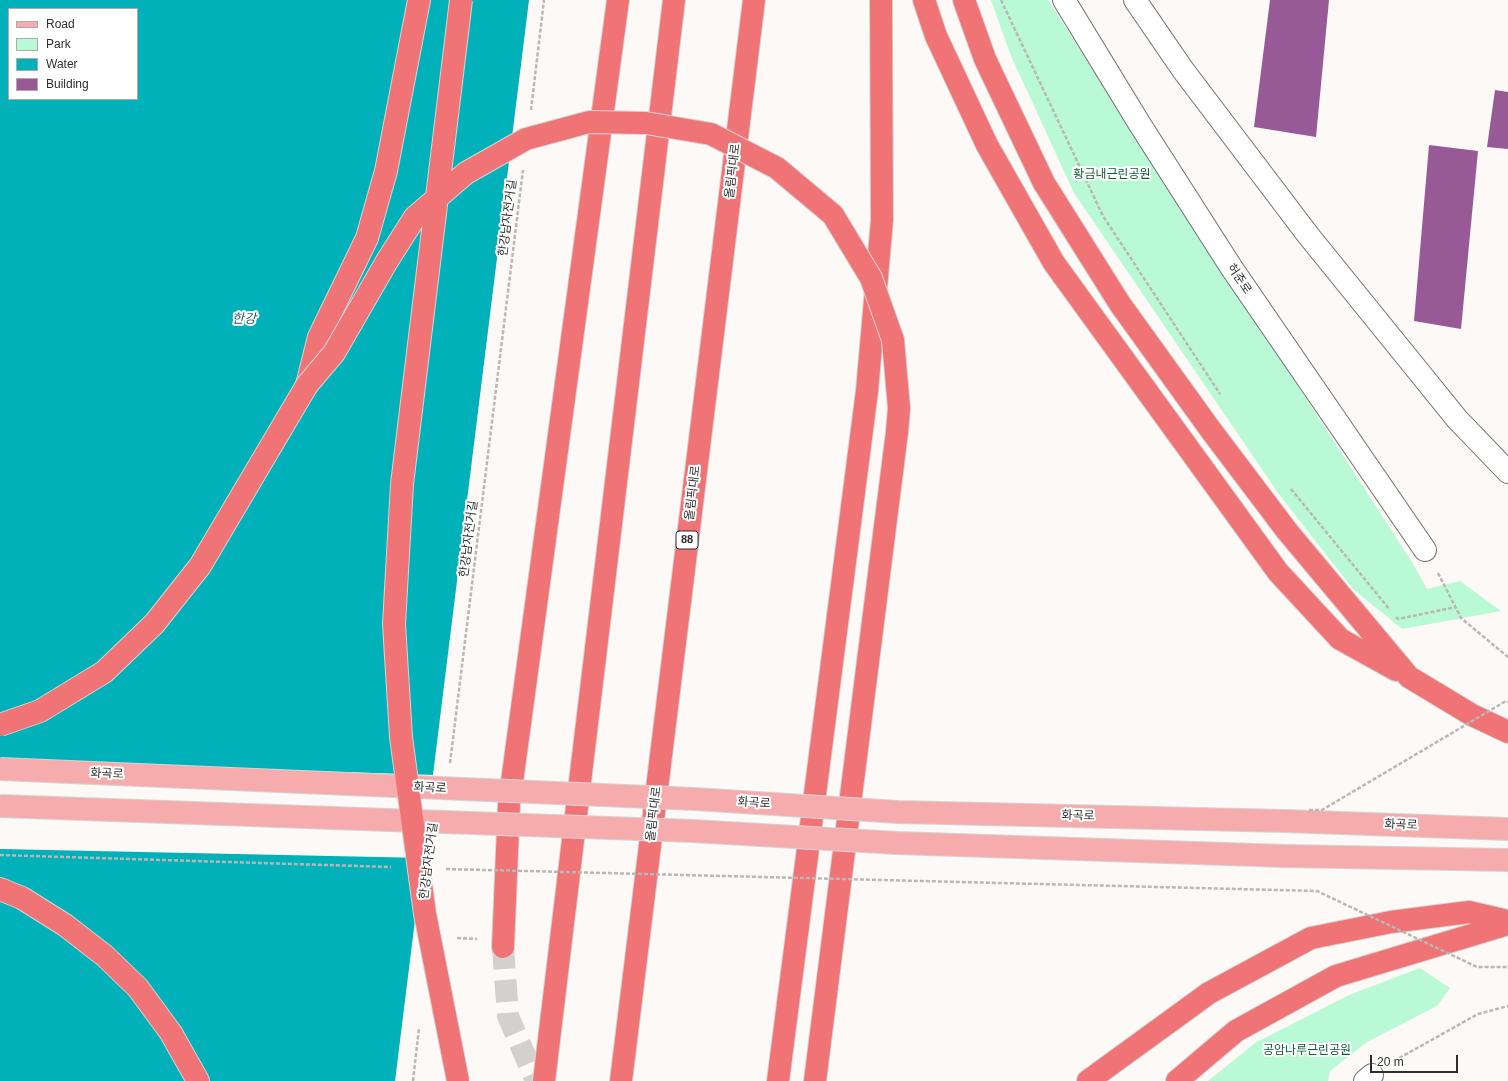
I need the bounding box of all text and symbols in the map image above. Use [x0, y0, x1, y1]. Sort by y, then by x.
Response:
legend [8, 8, 138, 100]
text: Road [46, 17, 75, 31]
text: Park [46, 37, 71, 51]
text: Water [46, 57, 78, 71]
text: Building [46, 77, 89, 91]
street label: 올림픽대로 [722, 143, 744, 199]
park label: 황금내근린공원 [1073, 168, 1151, 182]
street label: 한강남자전거길 [496, 179, 520, 257]
street label: 허준로 [1224, 261, 1254, 297]
water label: 한강 [232, 311, 256, 327]
street label: 올림픽대로 [682, 465, 704, 521]
street label: 한강남자전거길 [457, 500, 481, 578]
road number: 88 [676, 531, 698, 549]
street label: 화곡로 [90, 766, 124, 782]
street label: 화곡로 [413, 780, 447, 796]
street label: 올림픽대로 [643, 786, 665, 842]
street label: 화곡로 [737, 795, 771, 811]
street label: 화곡로 [1061, 809, 1095, 823]
street label: 화곡로 [1384, 817, 1418, 833]
street label: 한강남자전거길 [417, 822, 441, 900]
park label: 공암나루근린공원 [1263, 1044, 1351, 1058]
scale bar [1372, 1047, 1460, 1073]
text: 20 m [1377, 1055, 1404, 1069]

